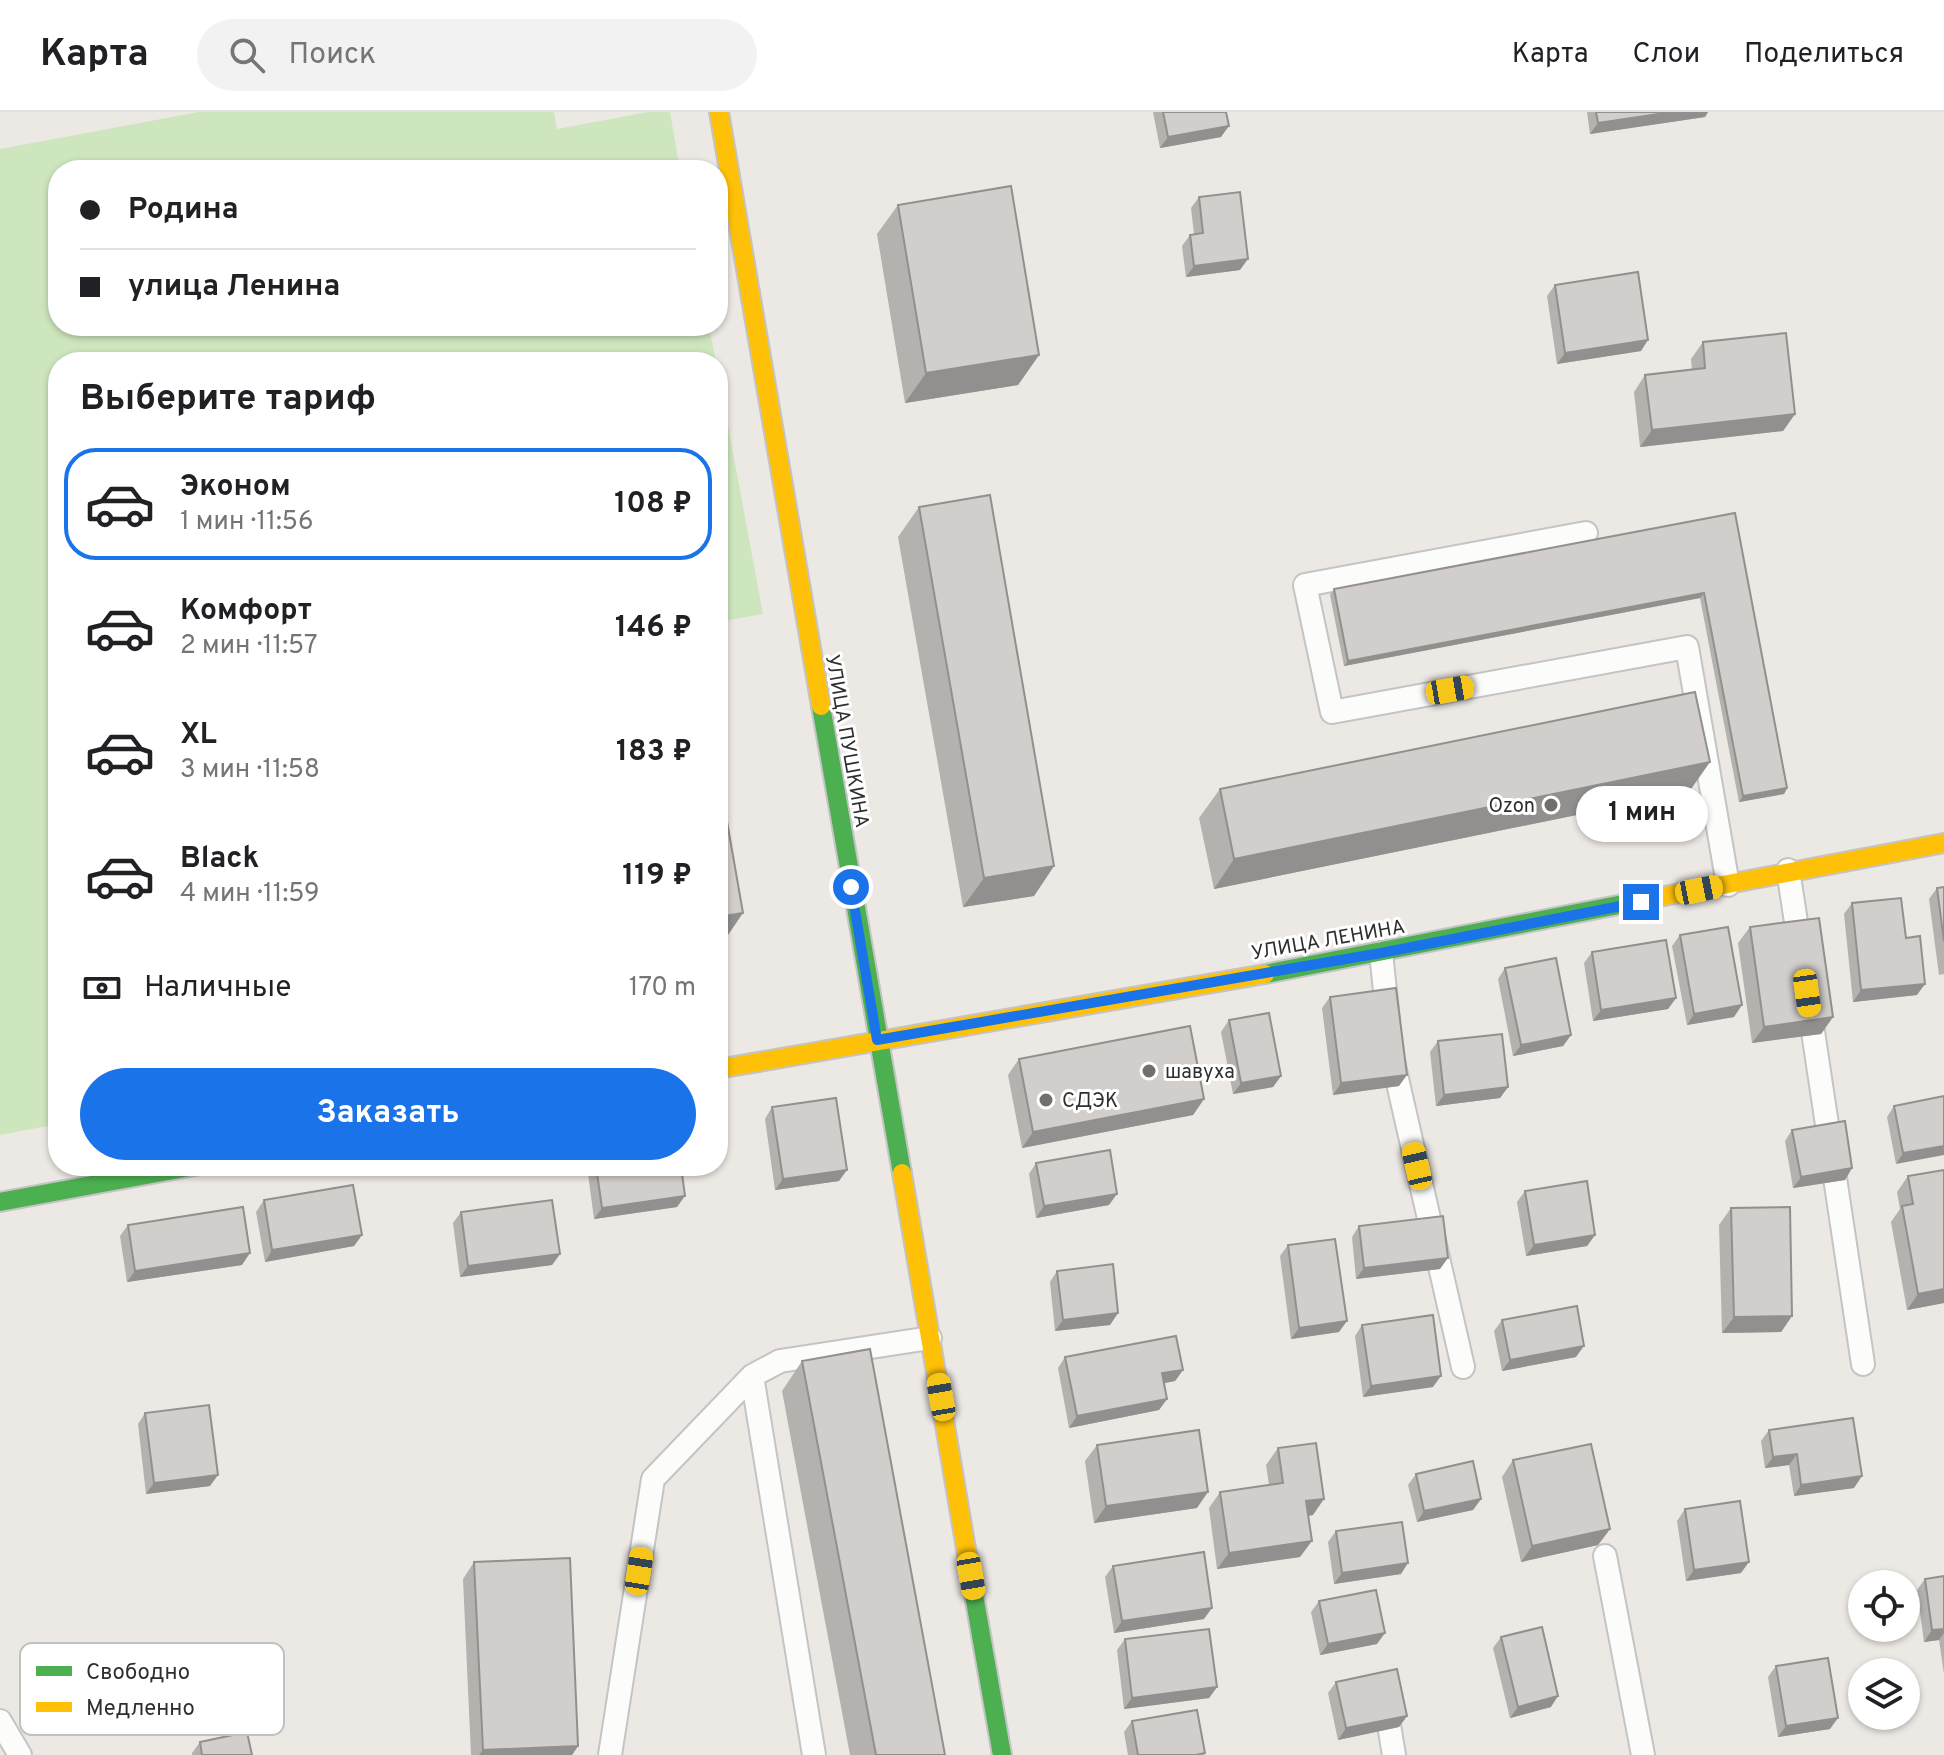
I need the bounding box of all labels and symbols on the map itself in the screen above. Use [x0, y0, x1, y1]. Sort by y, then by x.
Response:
street label: УЛИЦА ПУШКИНА [818, 653, 874, 830]
car [1424, 674, 1476, 706]
callout: 1 мин [1575, 786, 1707, 842]
place label: Ozon [1489, 794, 1535, 820]
marker: Ozon [1542, 796, 1560, 814]
route start [833, 869, 869, 905]
car [1673, 874, 1725, 906]
route end [1623, 884, 1659, 920]
street label: УЛИЦА ЛЕНИНА [1249, 915, 1407, 967]
car [1792, 968, 1822, 1018]
place label: шавуха [1165, 1060, 1235, 1086]
marker: шавуха [1140, 1062, 1158, 1080]
place label: СДЭК [1062, 1089, 1118, 1115]
marker: СДЭК [1037, 1091, 1055, 1109]
car [1400, 1140, 1434, 1192]
car [925, 1371, 957, 1423]
car [623, 1545, 655, 1597]
car [955, 1550, 987, 1602]
legend [20, 1643, 284, 1735]
text: Свободно [86, 1660, 190, 1687]
text: Медленно [86, 1696, 195, 1723]

